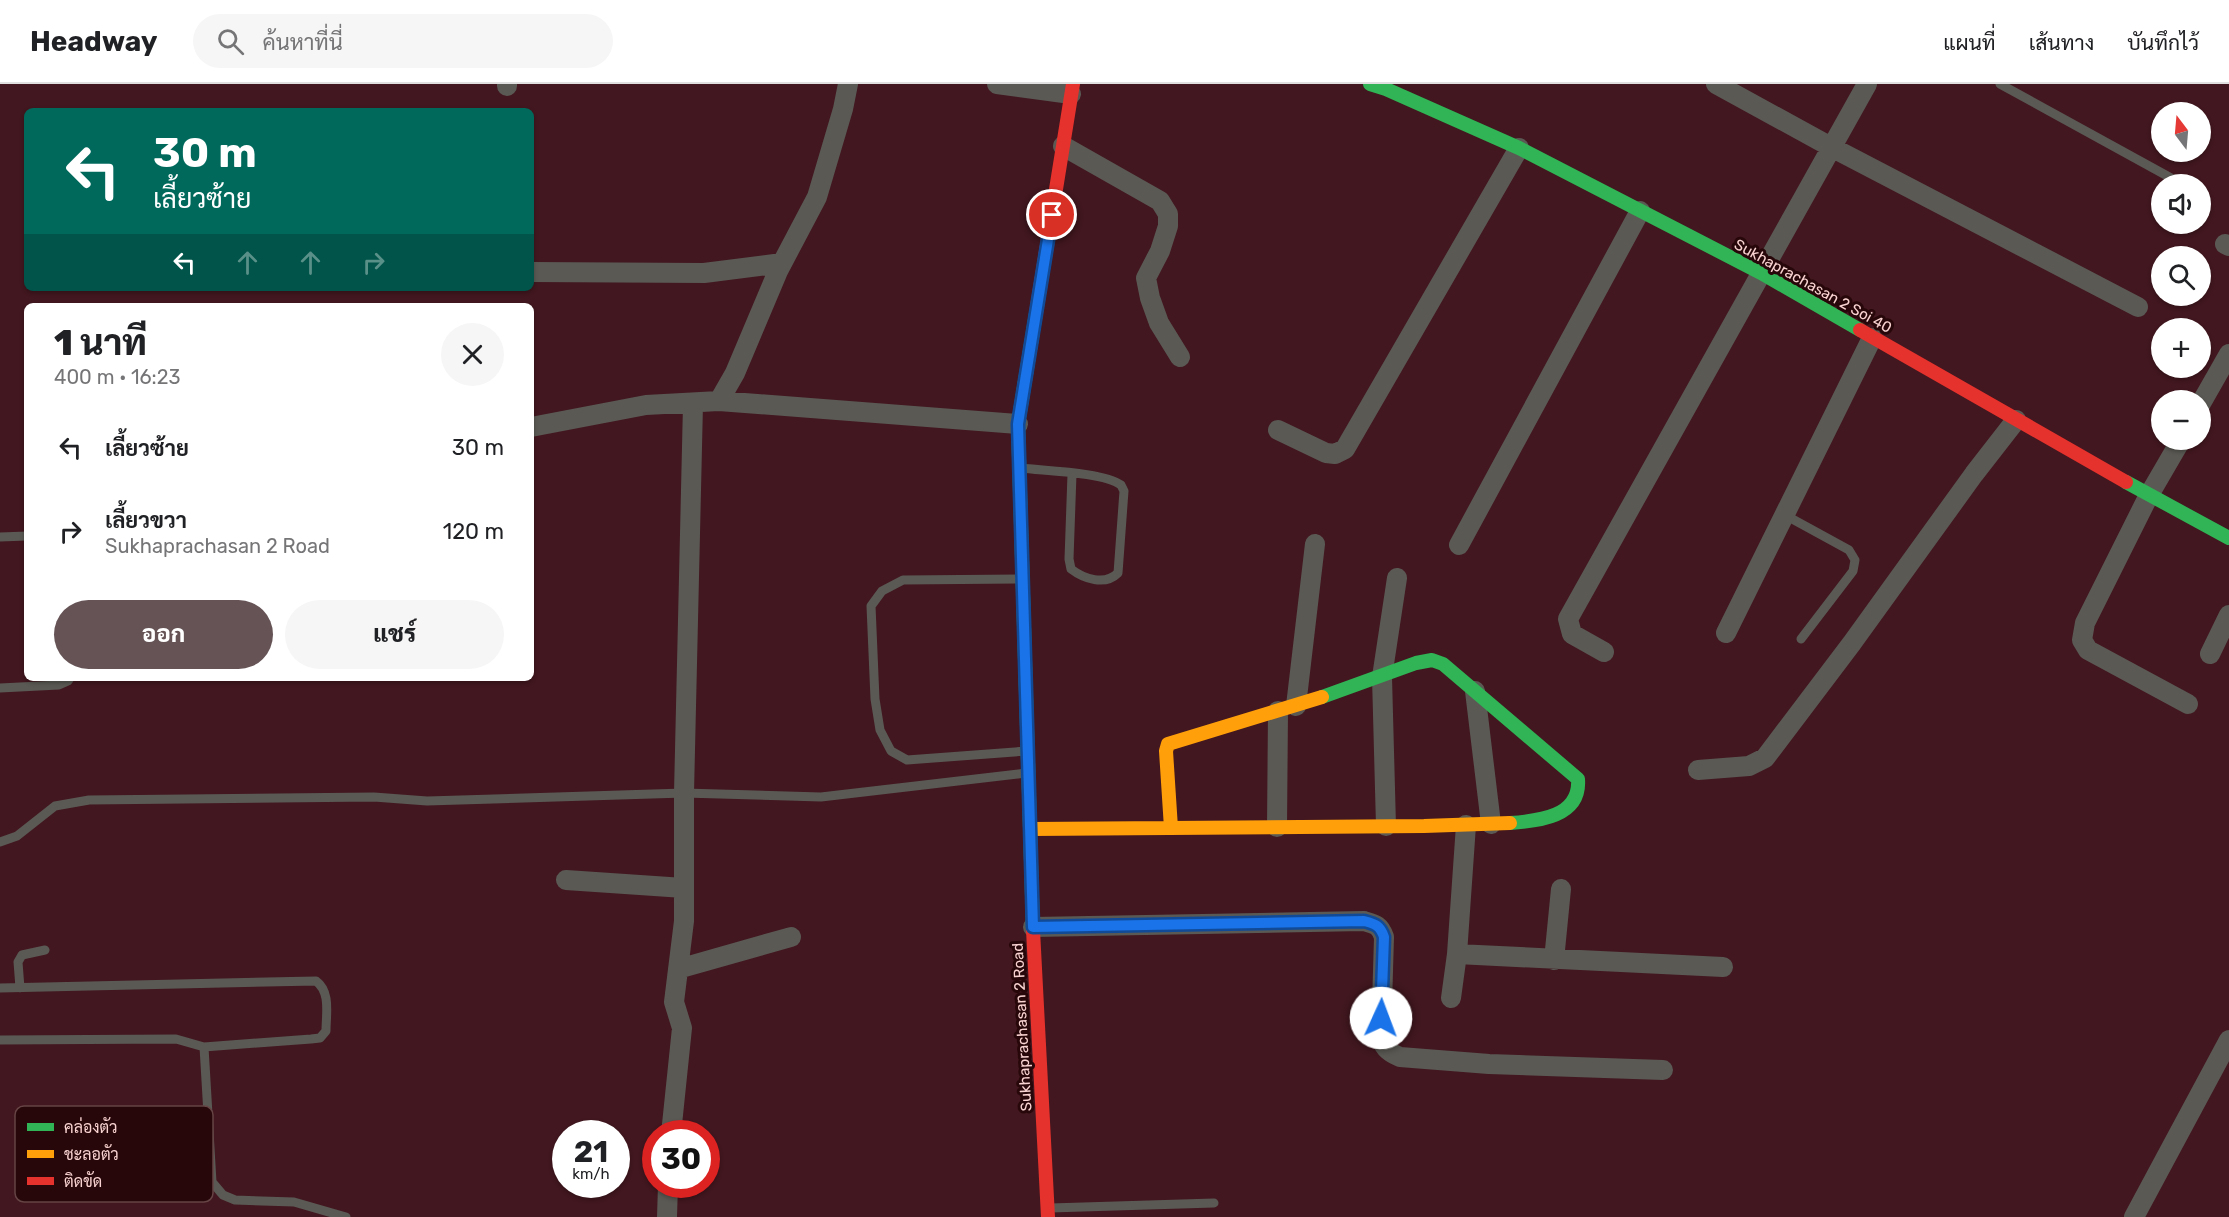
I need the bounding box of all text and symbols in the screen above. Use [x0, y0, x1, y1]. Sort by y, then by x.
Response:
search box [193, 14, 613, 68]
text: Headway [30, 25, 157, 58]
icon: search [214, 25, 247, 58]
text: ค้นหาที่นี่ [262, 29, 343, 56]
text: แผนที่ [1943, 30, 1996, 55]
text: เส้นทาง [2029, 30, 2094, 55]
text: บันทึกไว้ [2127, 30, 2199, 55]
north arrow [2151, 102, 2211, 162]
map controls [2151, 102, 2211, 450]
text: 30 m [153, 128, 257, 178]
icon: left [54, 132, 132, 210]
button: sound [2151, 174, 2211, 234]
text: เลี้ยวซ้าย [153, 183, 251, 215]
pin [1026, 189, 1077, 240]
icon: arrive [1035, 198, 1068, 231]
street label: Sukhaprachasan 2 Soi 40 [1731, 235, 1895, 337]
icon: left [168, 246, 201, 279]
icon: ahead [231, 246, 264, 279]
icon: ahead [294, 246, 327, 279]
icon: right [357, 246, 390, 279]
button: search [2151, 246, 2211, 306]
button: + [2151, 318, 2211, 378]
text: 1 นาที [54, 321, 147, 364]
button: close [441, 323, 504, 386]
text: 400 m · 16:23 [54, 365, 180, 389]
button: − [2151, 390, 2211, 450]
icon: left [54, 431, 87, 464]
text: 30 m [452, 434, 504, 461]
text: เลี้ยวซ้าย [105, 435, 189, 462]
text: เลี้ยวขวา [105, 507, 187, 534]
icon: right [54, 515, 87, 548]
text: 120 m [443, 518, 504, 545]
text: Sukhaprachasan 2 Road [105, 534, 330, 558]
button: ออก [54, 600, 273, 669]
button: แชร์ [285, 600, 504, 669]
street label: Sukhaprachasan 2 Road [1009, 942, 1035, 1112]
position arrow [1349, 986, 1413, 1050]
legend [15, 1106, 213, 1202]
text: คล่องตัว [64, 1117, 118, 1137]
speed limit sign: 30 [642, 1120, 720, 1198]
text: 21 [574, 1134, 608, 1170]
text: ชะลอตัว [64, 1144, 119, 1164]
text: km/h [572, 1165, 610, 1183]
text: ติดขัด [64, 1171, 102, 1191]

